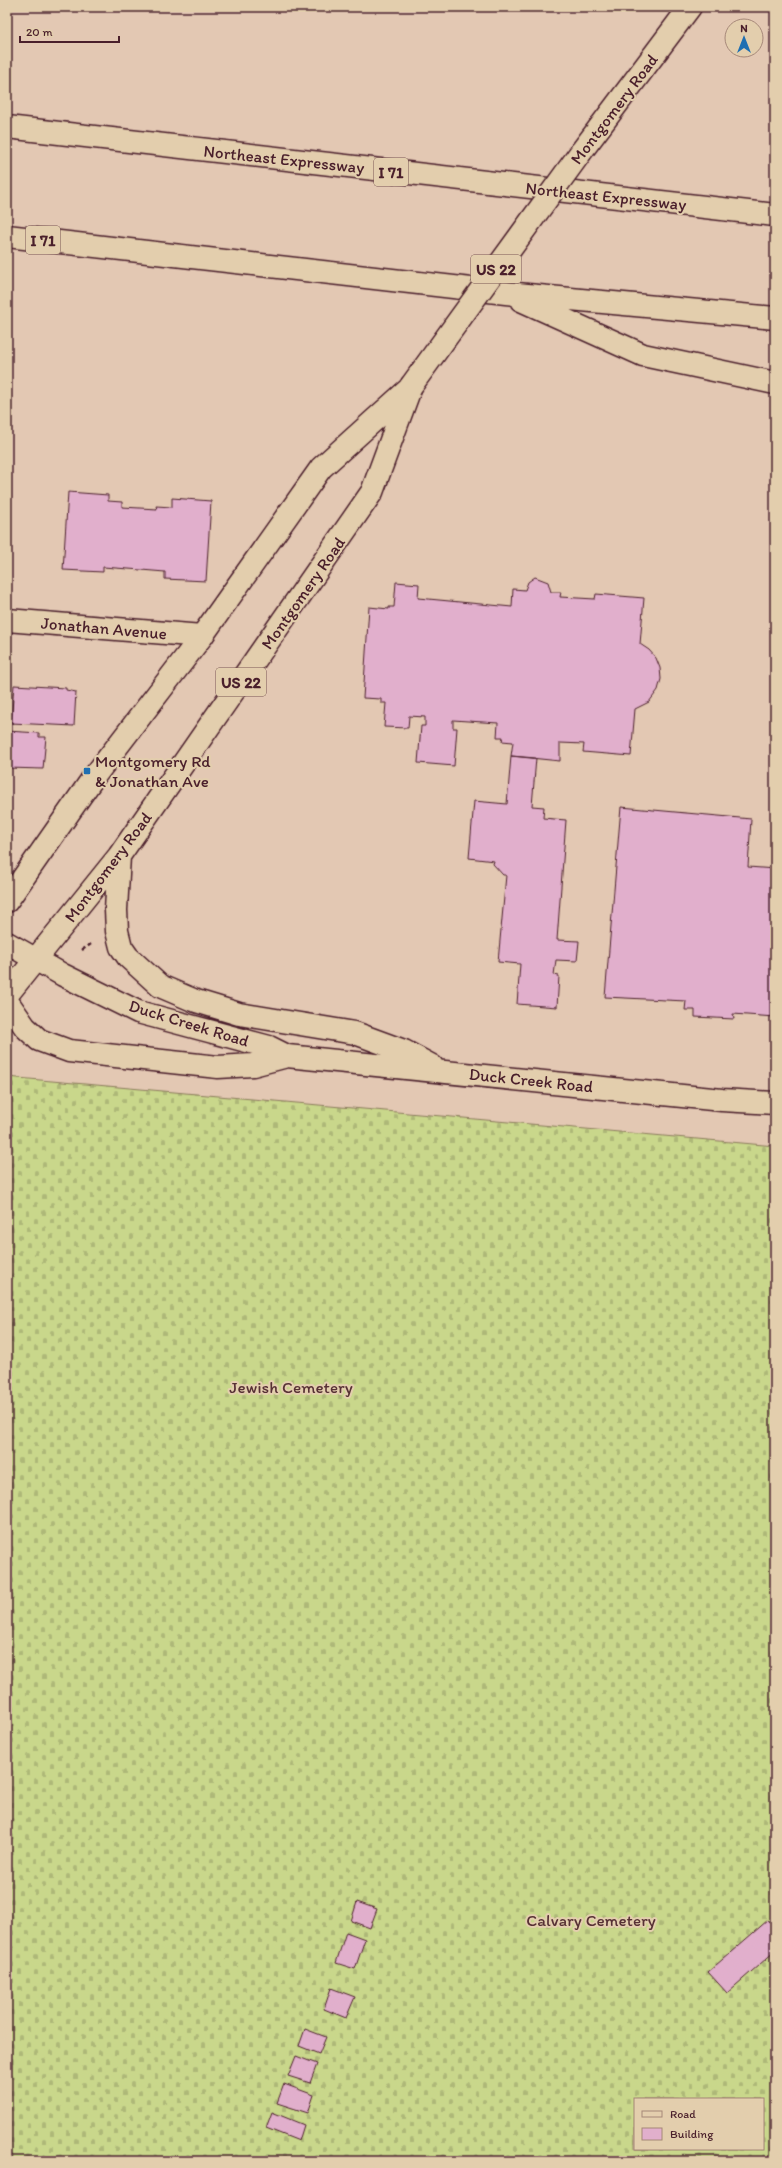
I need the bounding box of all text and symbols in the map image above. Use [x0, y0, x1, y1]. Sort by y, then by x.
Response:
scale bar [20, 18, 119, 44]
north arrow [724, 18, 764, 58]
text: N [740, 22, 748, 35]
text: 20 m [26, 25, 53, 39]
street label: Montgomery Road [566, 49, 662, 168]
street label: Northeast Expressway [203, 141, 365, 177]
road number: I 71 [374, 158, 408, 186]
street label: Northeast Expressway [525, 178, 687, 214]
road number: I 71 [26, 226, 60, 254]
road number: US 22 [471, 255, 521, 283]
street label: Montgomery Road [257, 532, 350, 653]
street label: Jonathan Avenue [40, 613, 168, 643]
road number: US 22 [216, 668, 266, 696]
place label: Montgomery Rd & Jonathan Ave [95, 751, 211, 791]
marker: Montgomery Rd & Jonathan Ave [82, 766, 92, 776]
street label: Montgomery Road [60, 807, 156, 926]
street label: Duck Creek Road [127, 995, 251, 1051]
street label: Duck Creek Road [468, 1064, 594, 1096]
park label: Jewish Cemetery [229, 1377, 353, 1397]
park label: Calvary Cemetery [526, 1910, 656, 1930]
legend [634, 2098, 764, 2150]
text: Road [670, 2107, 696, 2121]
text: Building [670, 2127, 714, 2141]

